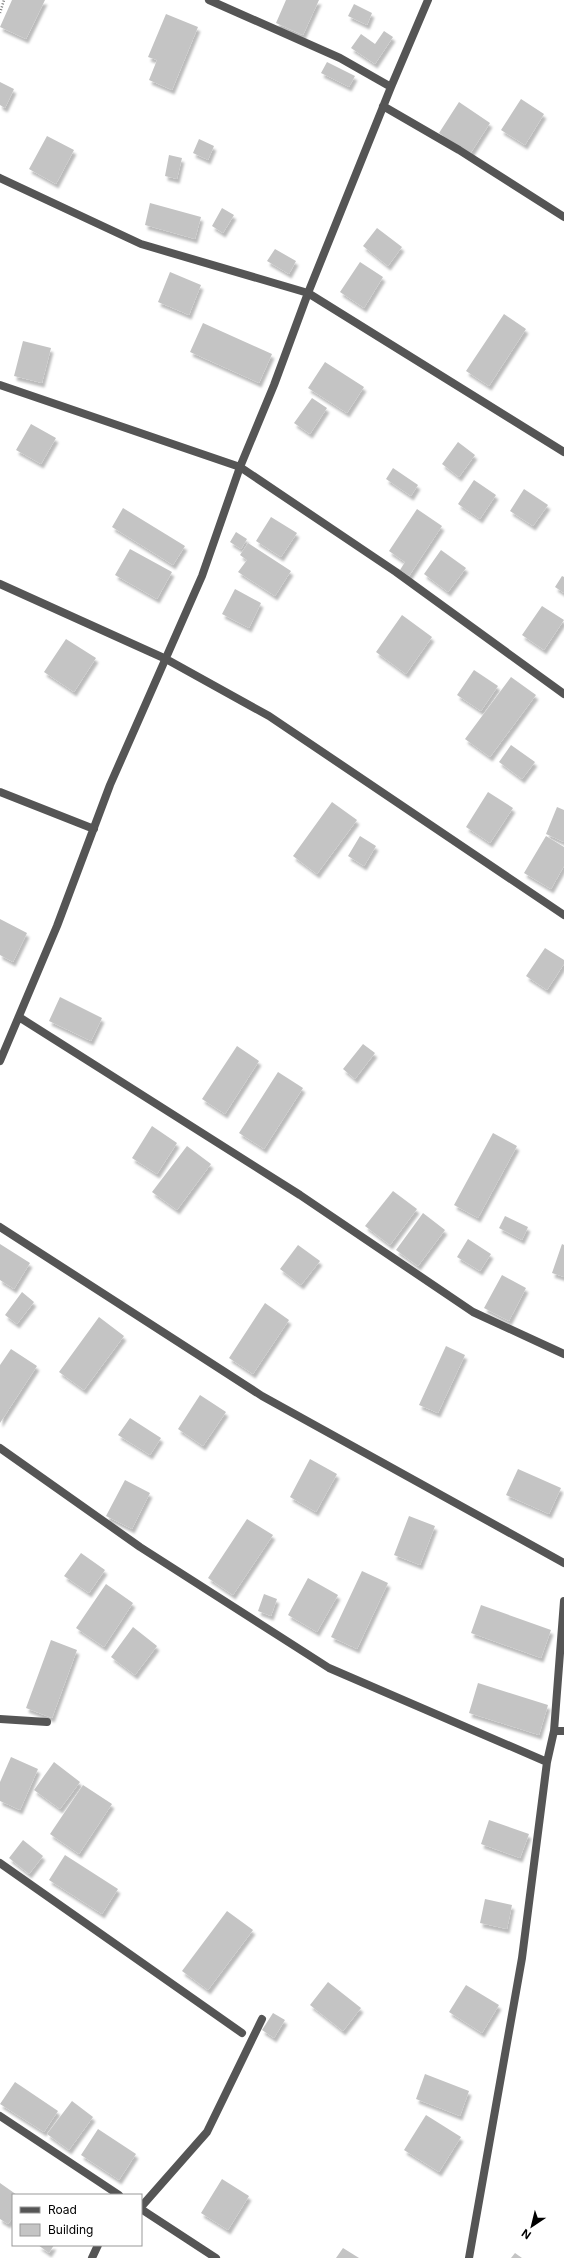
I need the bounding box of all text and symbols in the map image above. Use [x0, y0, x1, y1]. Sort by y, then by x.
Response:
legend [12, 2194, 142, 2246]
text: Road [48, 2202, 77, 2217]
north arrow [512, 2206, 552, 2246]
text: Building [48, 2222, 93, 2237]
text: N [519, 2226, 534, 2242]

